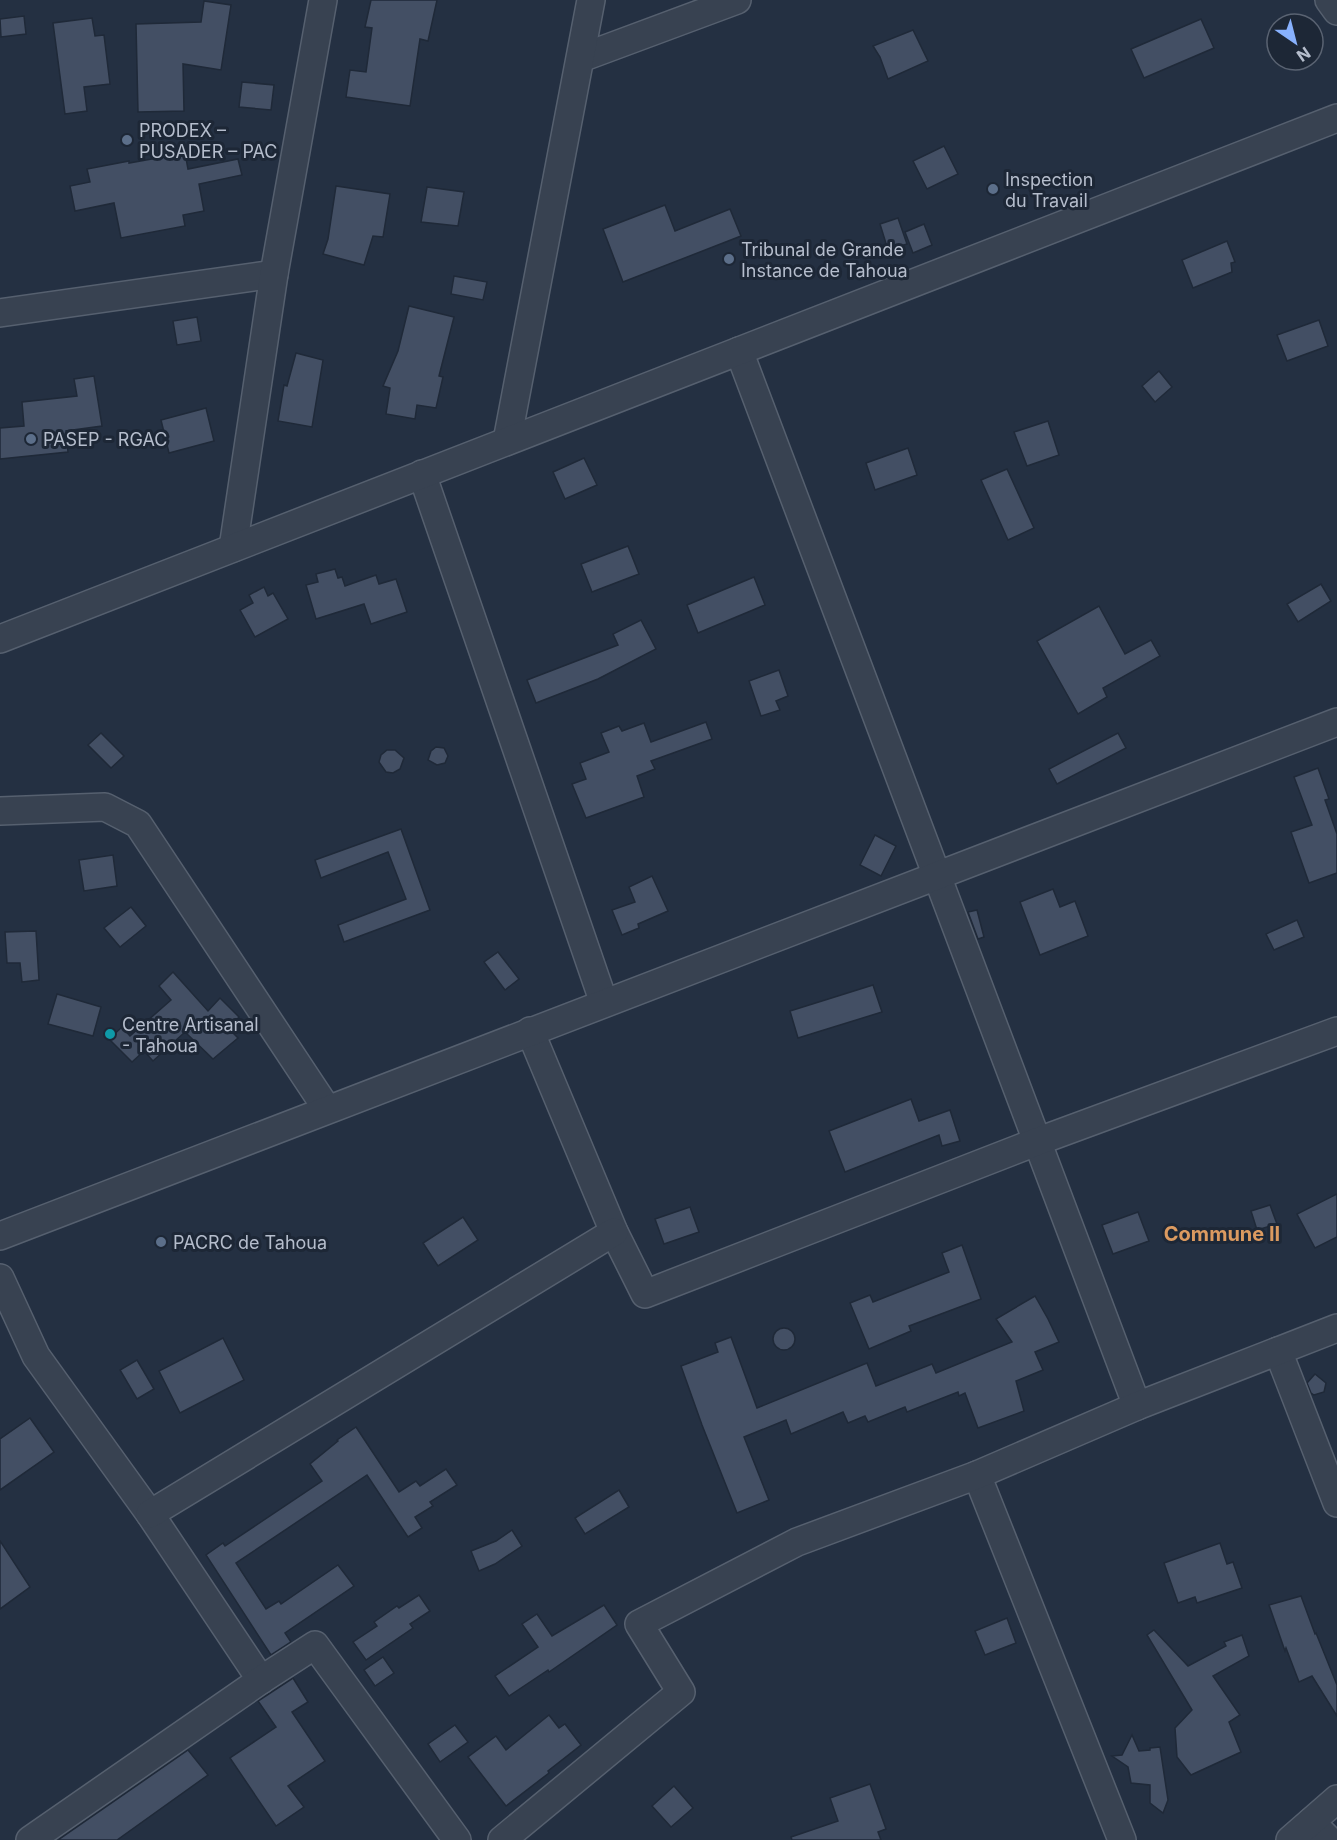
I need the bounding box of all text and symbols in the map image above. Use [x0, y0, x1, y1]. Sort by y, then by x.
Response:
north arrow [1265, 12, 1325, 72]
text: N [1293, 43, 1314, 66]
place label: PRODEX – PUSADER – PAC [139, 120, 278, 162]
marker: PRODEX – PUSADER – PAC [120, 133, 134, 147]
place label: Inspection du Travail [1005, 169, 1093, 211]
marker: Inspection du Travail [986, 182, 1000, 196]
place label: Tribunal de Grande Instance de Tahoua [741, 239, 908, 281]
marker: Tribunal de Grande Instance de Tahoua [722, 252, 736, 266]
place label: PASEP - RGAC [43, 429, 167, 450]
marker: PASEP - RGAC [24, 432, 38, 446]
place label: Centre Artisanal - Tahoua [122, 1014, 259, 1056]
marker: Centre Artisanal - Tahoua [103, 1027, 117, 1041]
district label: Commune II [1164, 1222, 1280, 1246]
place label: PACRC de Tahoua [173, 1232, 327, 1253]
marker: PACRC de Tahoua [154, 1235, 168, 1249]

